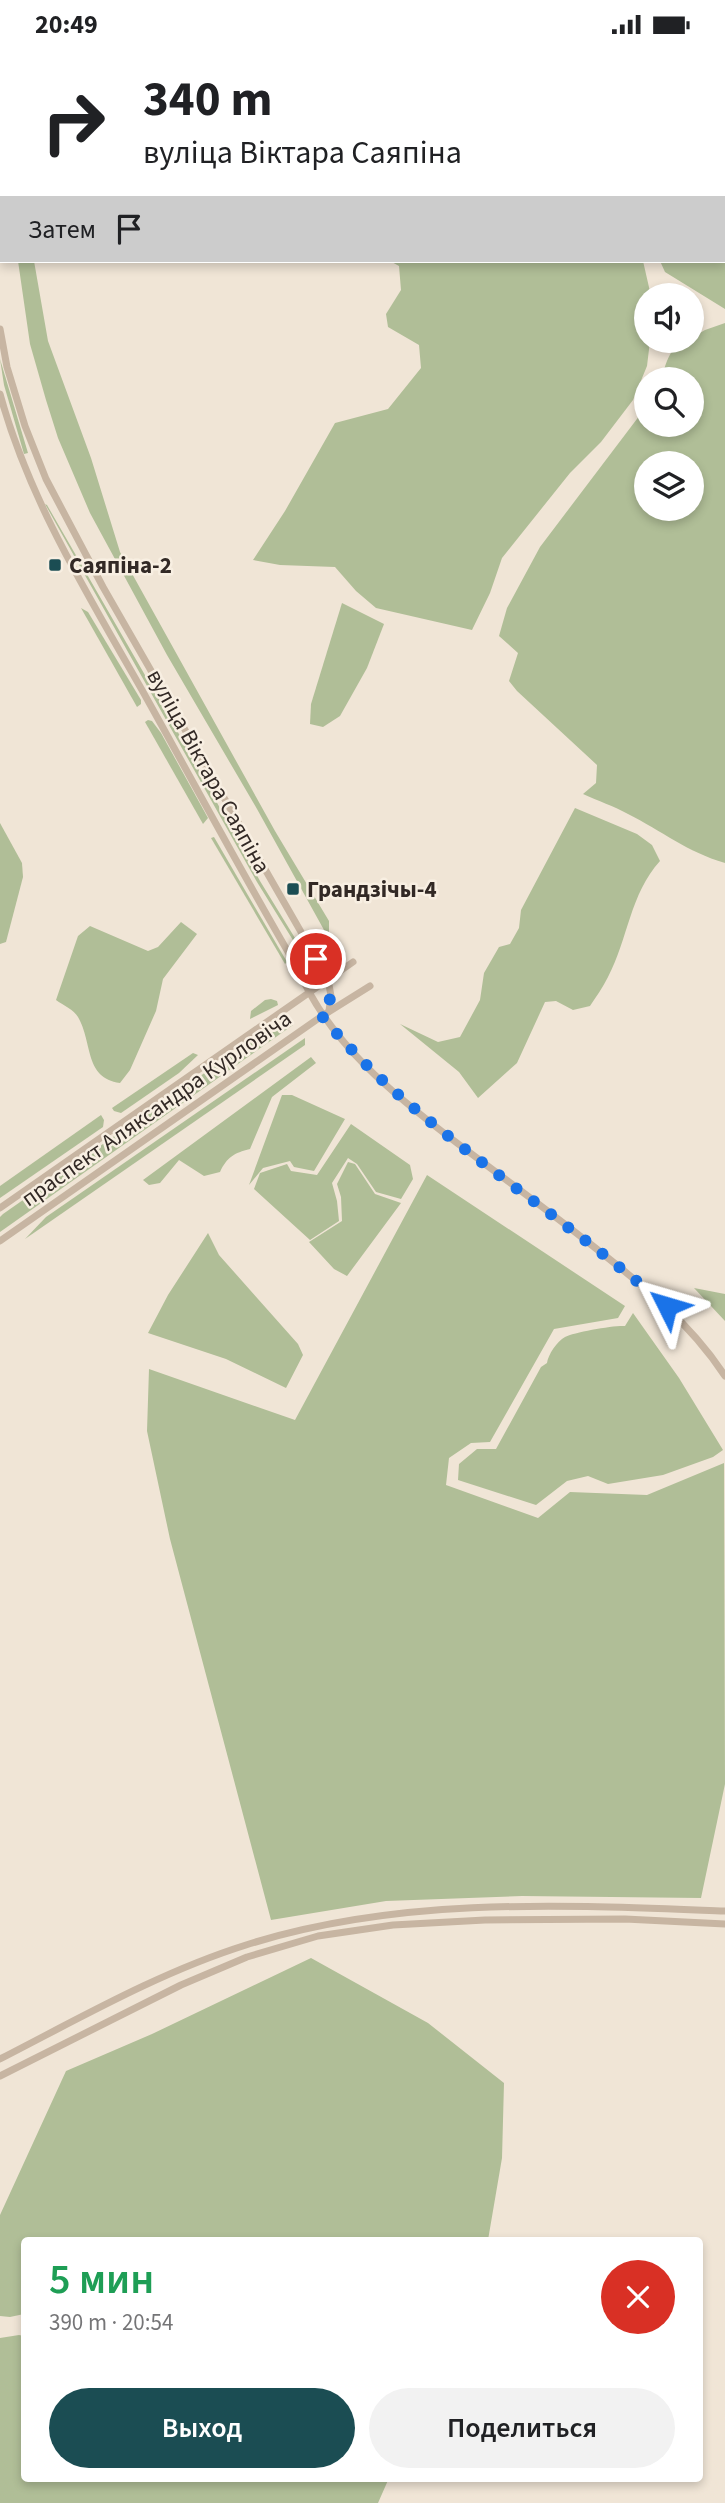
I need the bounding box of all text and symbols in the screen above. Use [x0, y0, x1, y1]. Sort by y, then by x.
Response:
text: 20:49 [35, 6, 98, 43]
text: 340 m [143, 65, 272, 135]
icon: right [28, 77, 119, 168]
text: вуліца Віктара Саяпіна [143, 130, 462, 176]
icon: arrive [110, 210, 148, 248]
text: Затем [28, 211, 96, 248]
map controls [634, 283, 704, 521]
button: sound [634, 283, 704, 353]
button: search [634, 367, 704, 437]
button: layers [634, 451, 704, 521]
place label: Саяпіна-2 [69, 549, 172, 582]
marker: Саяпіна-2 [47, 557, 63, 573]
street label: вуліца Віктара Саяпіна [139, 663, 279, 879]
place label: Грандзічы-4 [307, 873, 437, 906]
marker: Грандзічы-4 [285, 881, 301, 897]
pin [286, 929, 346, 989]
icon: arrive [297, 940, 335, 978]
street label: праспект Аляксандра Курловіча [14, 1002, 298, 1215]
position arrow [630, 1269, 704, 1343]
text: 5 мин [49, 2250, 154, 2310]
button: close [601, 2260, 675, 2334]
text: 390 m · 20:54 [49, 2306, 173, 2339]
button: Выход [49, 2388, 355, 2468]
button: Поделиться [369, 2388, 675, 2468]

